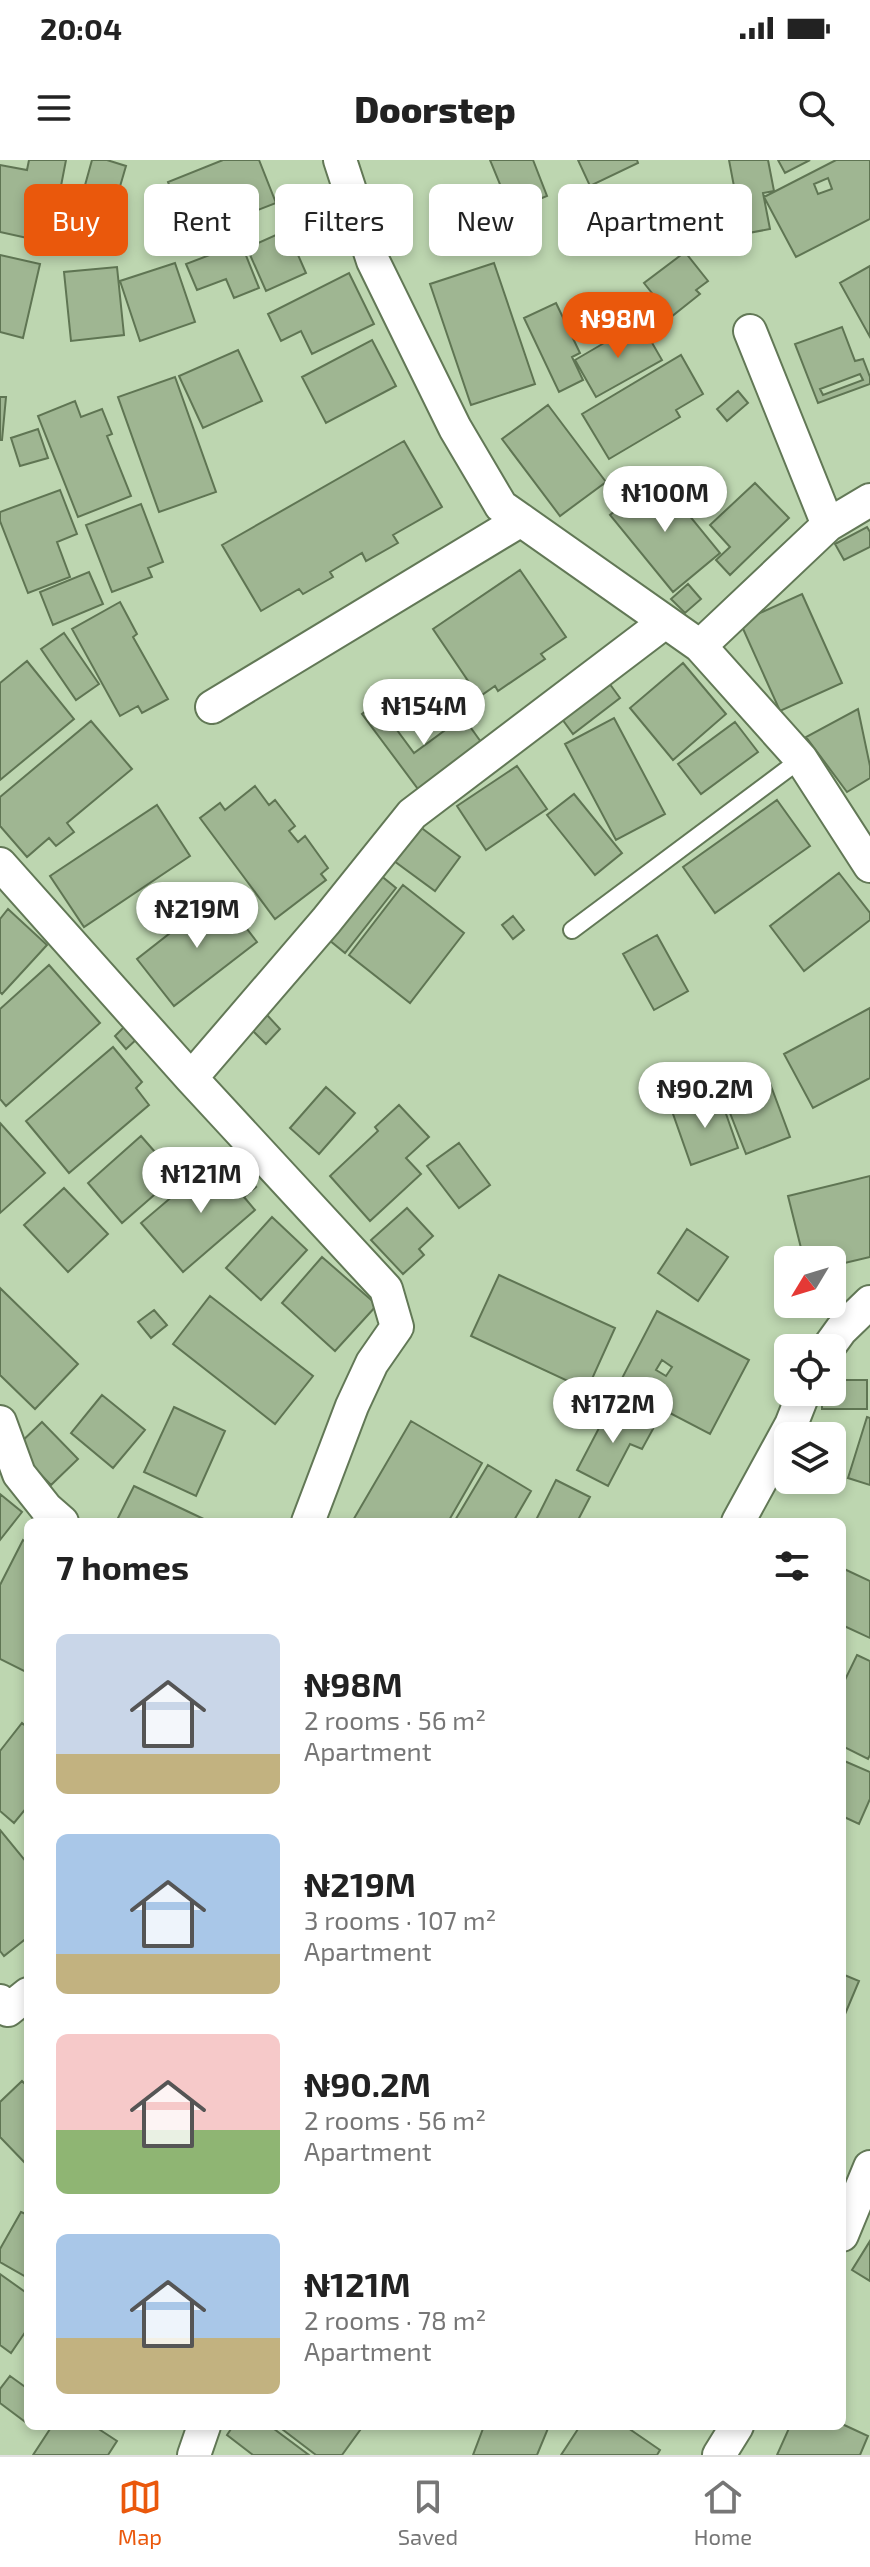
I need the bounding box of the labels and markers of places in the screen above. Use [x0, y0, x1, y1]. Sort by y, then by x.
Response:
pin: ₦98M [571, 292, 665, 360]
pin: ₦100M [609, 466, 721, 534]
pin: ₦154M [368, 679, 480, 747]
pin: ₦219M [141, 882, 253, 950]
pin: ₦90.2M [640, 1062, 770, 1130]
pin: ₦121M [145, 1147, 257, 1215]
pin: ₦172M [557, 1377, 669, 1445]

